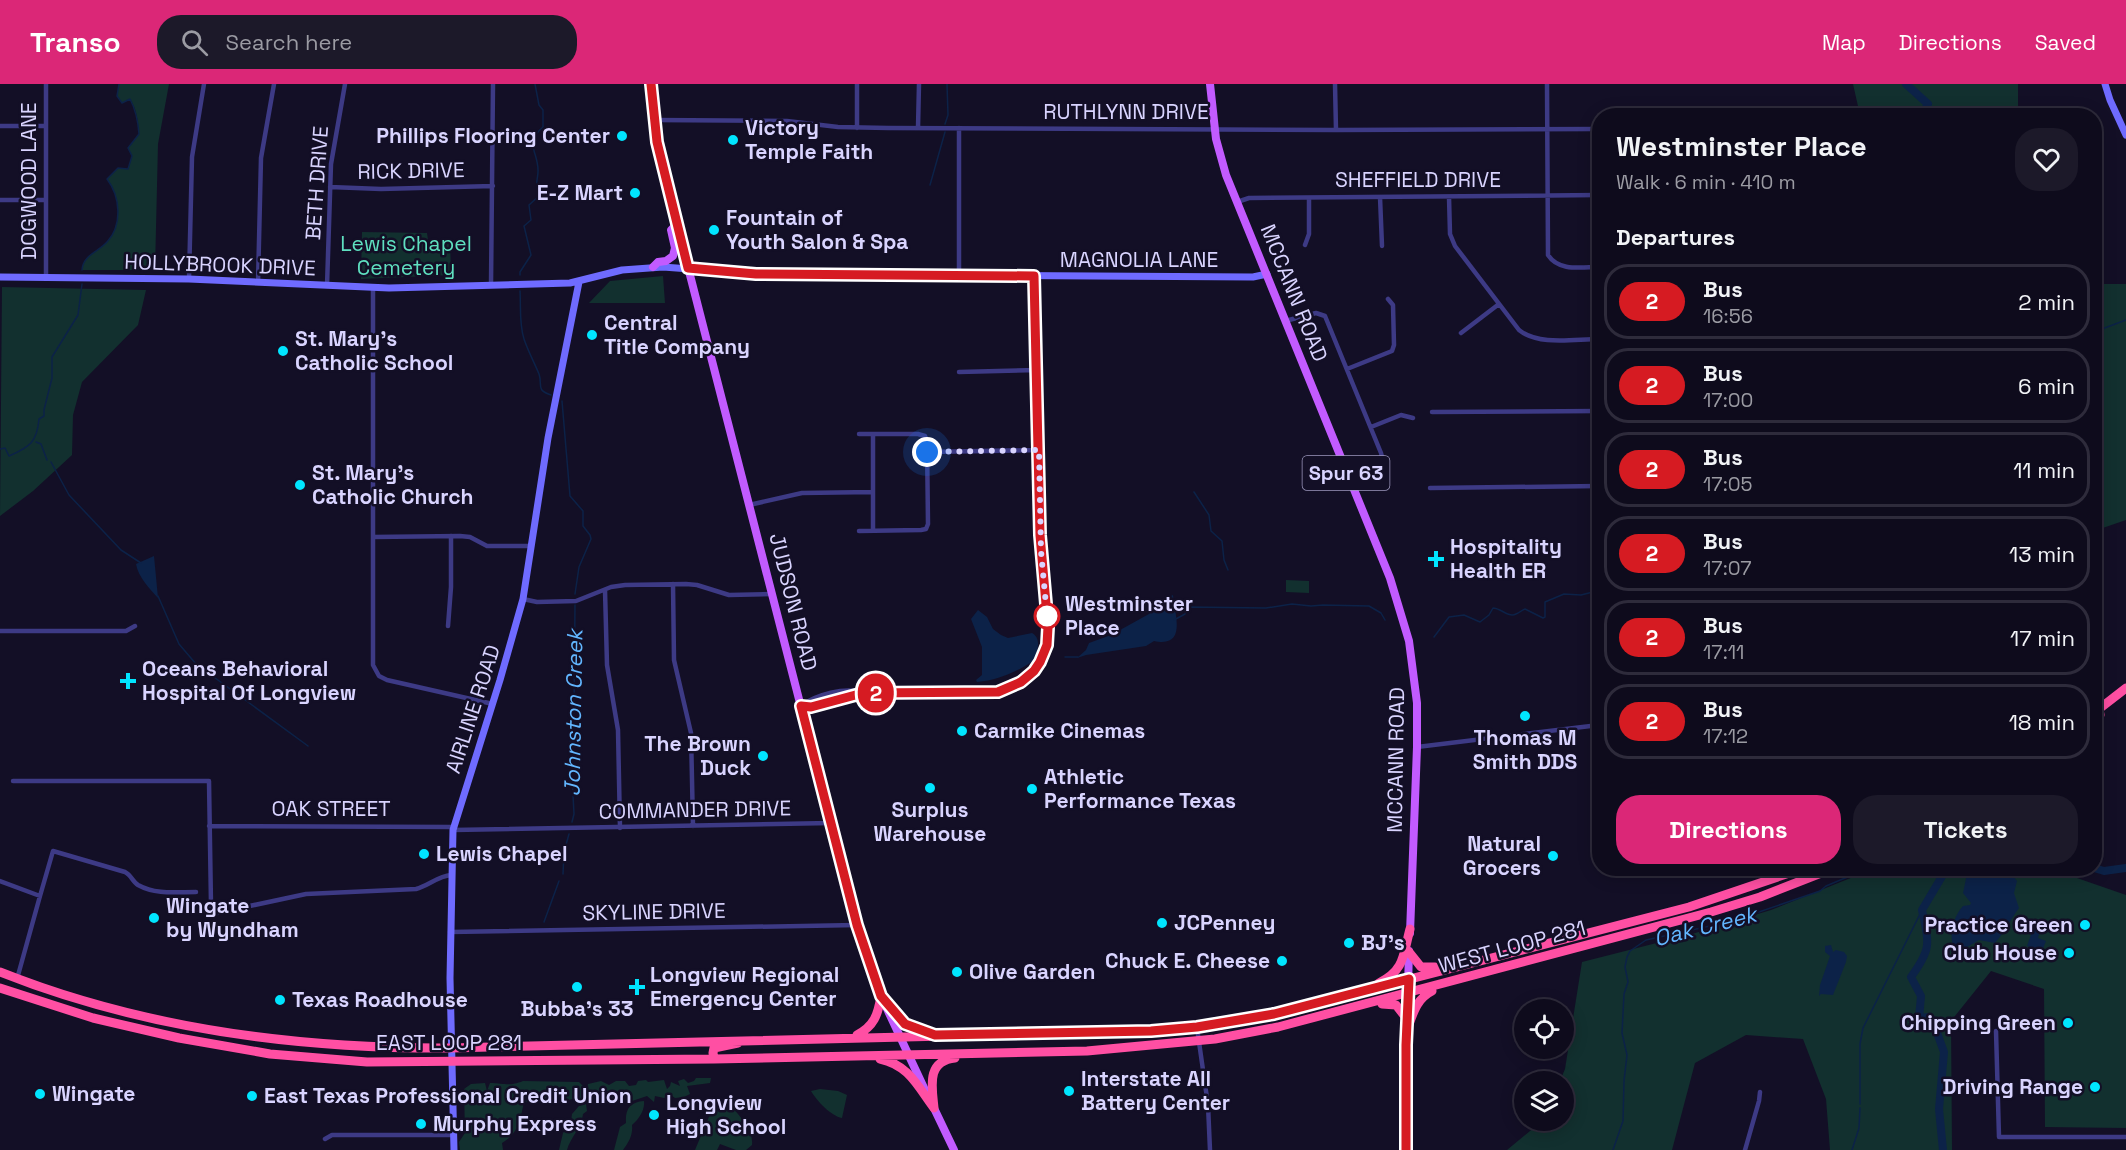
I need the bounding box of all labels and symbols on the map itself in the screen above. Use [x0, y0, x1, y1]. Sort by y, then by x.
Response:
street label: RUTHLYNN DRIVE [1043, 98, 1209, 125]
street label: DOGWOOD LANE [15, 102, 42, 260]
place label: Victory Temple Faith [745, 114, 873, 165]
place label: Phillips Flooring Center [376, 122, 610, 149]
street label: BETH DRIVE [299, 125, 334, 241]
marker: Phillips Flooring Center [615, 129, 629, 143]
marker: Victory Temple Faith [726, 133, 740, 147]
street label: RICK DRIVE [357, 156, 465, 185]
street label: SHEFFIELD DRIVE [1335, 166, 1501, 193]
place label: E-Z Mart [537, 179, 623, 206]
marker: E-Z Mart [628, 186, 642, 200]
place label: Fountain of Youth Salon & Spa [726, 204, 908, 255]
street label: MCCANN ROAD [1255, 220, 1334, 365]
marker: Fountain of Youth Salon & Spa [707, 223, 721, 237]
park label: Lewis Chapel Cemetery [340, 230, 472, 281]
street label: MAGNOLIA LANE [1060, 246, 1218, 273]
street label: HOLLYBROOK DRIVE [124, 248, 316, 281]
place label: Central Title Company [604, 309, 750, 360]
place label: St. Mary's Catholic School [295, 325, 453, 376]
marker: Central Title Company [585, 328, 599, 342]
marker: St. Mary's Catholic School [276, 344, 290, 358]
your location [912, 437, 942, 467]
road number: Spur 63 [1302, 456, 1390, 490]
place label: St. Mary's Catholic Church [312, 459, 474, 510]
marker: St. Mary's Catholic Church [293, 478, 307, 492]
street label: JUDSON ROAD [763, 530, 824, 674]
place label: Hospitality Health ER [1450, 533, 1562, 584]
marker: Hospitality Health ER [1427, 550, 1445, 568]
place label: Westminster Place [1065, 590, 1193, 641]
marker: Westminster Place [1034, 603, 1060, 629]
water label: Johnston Creek [558, 627, 588, 797]
street label: AIRLINE ROAD [439, 641, 506, 777]
place label: Oceans Behavioral Hospital Of Longview [142, 655, 356, 706]
marker: Oceans Behavioral Hospital Of Longview [119, 672, 137, 690]
line badge: 2 [856, 674, 896, 712]
street label: MCCANN ROAD [1381, 687, 1410, 833]
marker: Thomas M Smith DDS [1518, 709, 1532, 723]
place label: Carmike Cinemas [974, 717, 1145, 744]
marker: Carmike Cinemas [955, 724, 969, 738]
place label: Thomas M Smith DDS [1473, 724, 1577, 775]
place label: The Brown Duck [644, 730, 751, 781]
marker: The Brown Duck [756, 749, 770, 763]
place label: Athletic Performance Texas [1044, 763, 1236, 814]
marker: Surplus Warehouse [923, 781, 937, 795]
marker: Athletic Performance Texas [1025, 782, 1039, 796]
street label: COMMANDER DRIVE [598, 794, 791, 825]
street label: OAK STREET [271, 795, 391, 822]
place label: Surplus Warehouse [874, 796, 986, 847]
place label: Natural Grocers [1463, 830, 1541, 881]
place label: Lewis Chapel [436, 840, 568, 867]
marker: Lewis Chapel [417, 847, 431, 861]
marker: Natural Grocers [1546, 849, 1560, 863]
place label: Wingate by Wyndham [166, 892, 299, 943]
street label: SKYLINE DRIVE [582, 897, 726, 926]
water label: Oak Creek [1651, 899, 1761, 952]
place label: JCPenney [1174, 909, 1275, 936]
marker: Wingate by Wyndham [147, 911, 161, 925]
place label: Practice Green [1924, 911, 2073, 938]
street label: WEST LOOP 281 [1435, 914, 1588, 979]
marker: JCPenney [1155, 916, 1169, 930]
marker: Practice Green [2078, 918, 2092, 932]
place label: BJ's [1361, 929, 1405, 956]
marker: BJ's [1342, 936, 1356, 950]
place label: Club House [1944, 939, 2057, 966]
marker: Club House [2062, 946, 2076, 960]
place label: Chuck E. Cheese [1105, 947, 1270, 974]
marker: Chuck E. Cheese [1275, 954, 1289, 968]
place label: Olive Garden [969, 958, 1095, 985]
place label: Longview Regional Emergency Center [650, 961, 839, 1012]
marker: Olive Garden [950, 965, 964, 979]
marker: Longview Regional Emergency Center [628, 978, 646, 996]
marker: Bubba's 33 [570, 980, 584, 994]
place label: Texas Roadhouse [292, 986, 468, 1013]
marker: Texas Roadhouse [273, 993, 287, 1007]
place label: Bubba's 33 [520, 995, 634, 1022]
place label: Chipping Green [1901, 1009, 2056, 1036]
marker: Chipping Green [2061, 1016, 2075, 1030]
street label: EAST LOOP 281 [376, 1029, 522, 1056]
place label: Interstate All Battery Center [1081, 1065, 1230, 1116]
place label: Driving Range [1942, 1073, 2083, 1100]
place label: Wingate [52, 1080, 135, 1107]
marker: Driving Range [2088, 1080, 2102, 1094]
place label: East Texas Professional Credit Union [264, 1082, 632, 1109]
marker: Interstate All Battery Center [1062, 1084, 1076, 1098]
marker: Wingate [33, 1087, 47, 1101]
marker: East Texas Professional Credit Union [245, 1089, 259, 1103]
place label: Longview High School [666, 1089, 786, 1140]
marker: Longview High School [647, 1108, 661, 1122]
place label: Murphy Express [433, 1110, 597, 1137]
marker: Murphy Express [414, 1117, 428, 1131]

